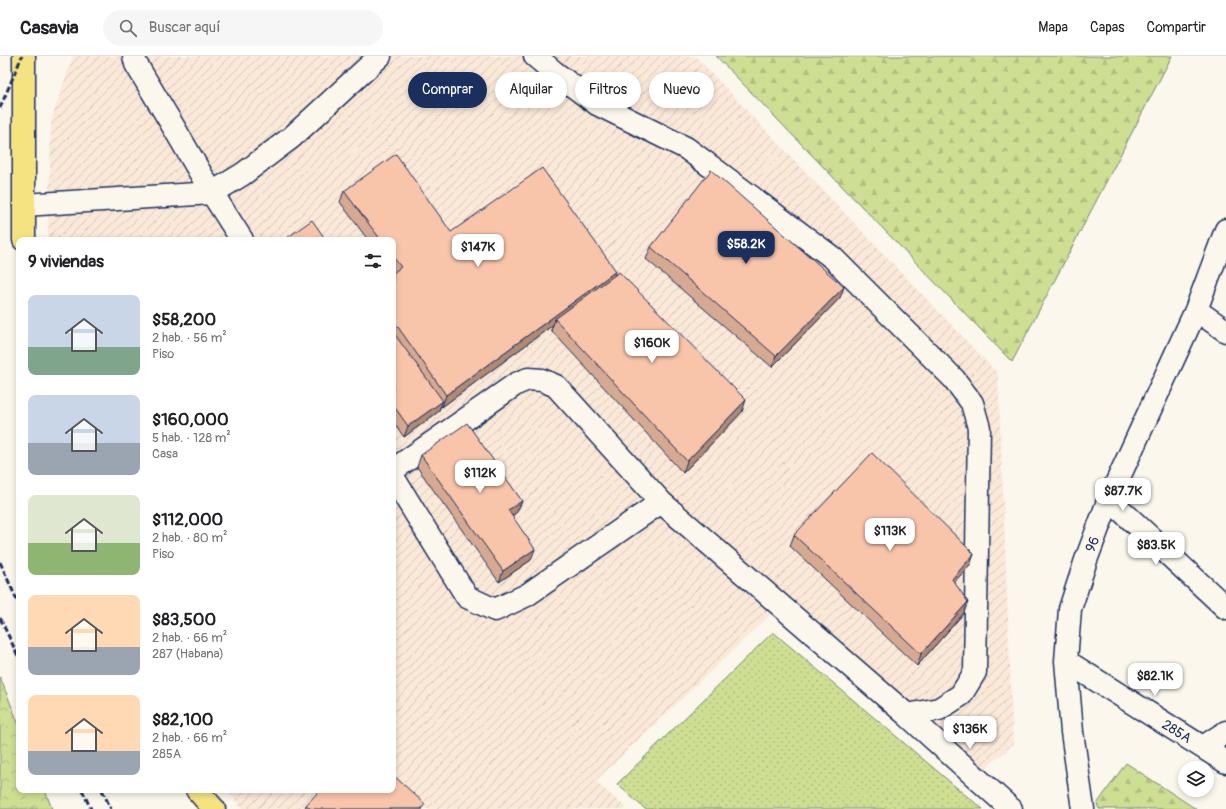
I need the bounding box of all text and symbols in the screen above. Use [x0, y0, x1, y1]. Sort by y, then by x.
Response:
search box [103, 10, 383, 46]
text: Casavia [20, 16, 79, 40]
icon: search [117, 17, 139, 39]
text: Buscar aquí [149, 18, 220, 37]
text: Mapa [1038, 19, 1068, 36]
text: Capas [1090, 19, 1125, 36]
text: Compartir [1147, 19, 1206, 36]
chip: Comprar [408, 72, 487, 108]
chip: Alquilar [495, 72, 567, 108]
chip: Filtros [575, 72, 641, 108]
chip: Nuevo [649, 72, 714, 108]
pin: $58.2K [713, 231, 779, 265]
pin: $147K [450, 234, 506, 268]
text: $58.2K [727, 236, 765, 252]
text: $147K [461, 239, 495, 255]
icon: filters [362, 250, 384, 272]
text: 9 viviendas [28, 251, 104, 272]
text: $58,200 [152, 309, 216, 330]
icon: home [60, 311, 108, 359]
text: 2 hab. · 56 m² [152, 330, 227, 346]
pin: $160K [624, 330, 680, 364]
text: $160K [634, 335, 670, 351]
text: Piso [152, 346, 174, 362]
text: $160,000 [152, 409, 229, 430]
icon: home [60, 411, 108, 459]
text: 5 hab. · 128 m² [152, 430, 231, 446]
text: Casa [152, 446, 178, 462]
pin: $112K [452, 460, 508, 494]
text: $112K [464, 465, 496, 481]
pin: $87.7K [1090, 478, 1156, 512]
text: $87.7K [1104, 483, 1142, 499]
text: $112,000 [152, 509, 223, 530]
icon: home [60, 511, 108, 559]
pin: $113K [862, 518, 918, 552]
text: $113K [874, 523, 906, 539]
text: 2 hab. · 80 m² [152, 530, 228, 546]
pin: $83.5K [1123, 532, 1189, 566]
street label: 96 [1082, 534, 1103, 554]
text: $83.5K [1137, 537, 1175, 553]
text: Piso [152, 546, 174, 562]
text: $83,500 [152, 609, 216, 630]
icon: home [60, 611, 108, 659]
text: 2 hab. · 66 m² [152, 630, 227, 646]
text: 287 (Habana) [152, 646, 224, 662]
pin: $82.1K [1122, 663, 1188, 697]
text: $82.1K [1137, 668, 1173, 684]
text: $82,100 [152, 709, 213, 730]
icon: home [60, 711, 108, 759]
pin: $136K [942, 716, 998, 750]
street label: 285A [1159, 716, 1195, 747]
text: $136K [953, 721, 987, 737]
text: 2 hab. · 66 m² [152, 730, 227, 746]
text: 285A [152, 746, 181, 762]
map controls [1178, 761, 1214, 797]
button: layers [1178, 761, 1214, 797]

